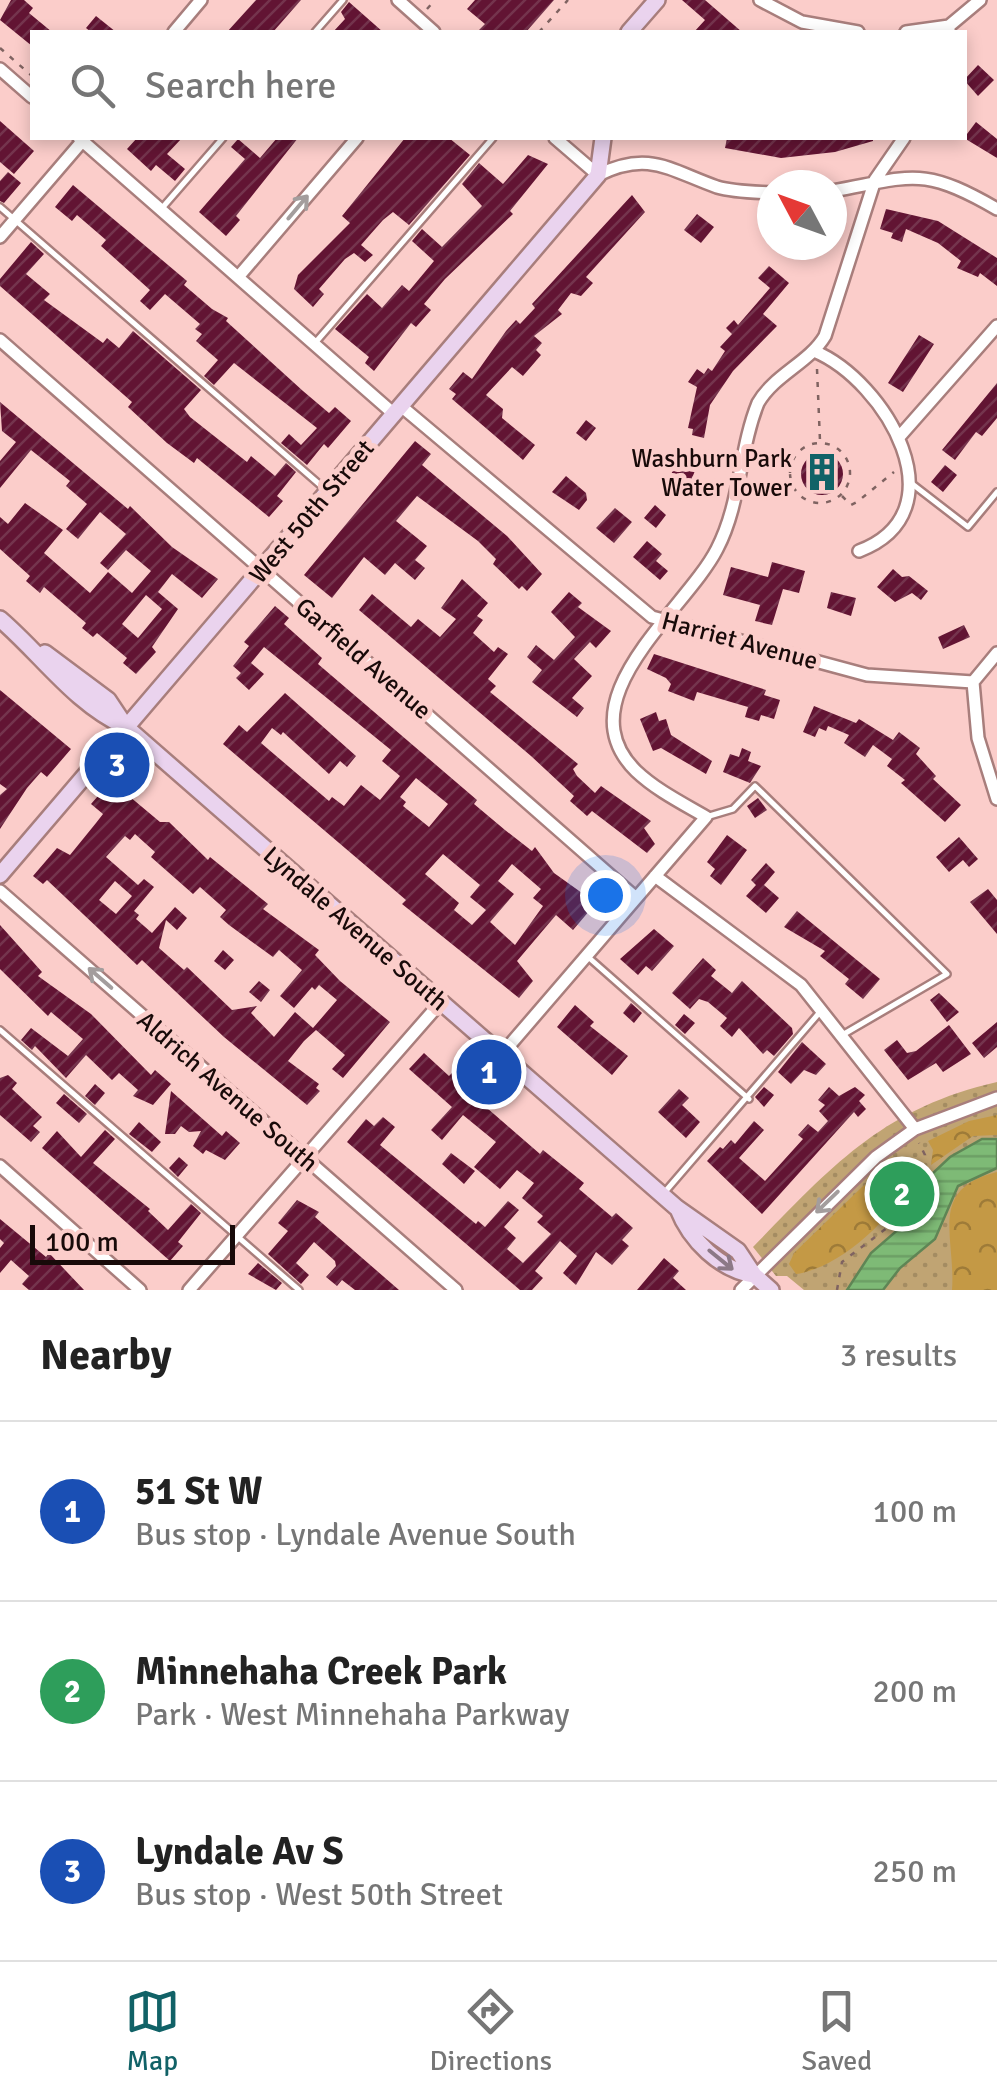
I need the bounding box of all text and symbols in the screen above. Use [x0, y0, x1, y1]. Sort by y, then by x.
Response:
search box [30, 30, 967, 140]
icon: search [65, 58, 120, 113]
text: Search here [145, 62, 337, 109]
north arrow [757, 170, 847, 260]
one-way arrow [286, 195, 309, 220]
street label: West 50th Street [242, 433, 381, 589]
place label: Washburn Park Water Tower [631, 443, 793, 503]
building icon: Washburn Park Water Tower [801, 451, 843, 493]
street label: Garfield Avenue [289, 591, 438, 726]
street label: Harriet Avenue [659, 605, 821, 676]
pin: 3 [84, 728, 150, 802]
street label: Lyndale Avenue South [257, 840, 454, 1017]
your location [580, 870, 631, 921]
one-way arrow [87, 968, 113, 990]
street label: Aldrich Avenue South [131, 1004, 324, 1178]
pin: 1 [456, 1034, 522, 1110]
pin: 2 [870, 1156, 934, 1232]
one-way arrow [815, 1190, 840, 1213]
scale bar [30, 1220, 235, 1264]
text: 100 m [45, 1225, 119, 1259]
one-way arrow [707, 1249, 733, 1271]
text: Nearby [40, 1330, 172, 1381]
text: 3 results [840, 1336, 957, 1375]
text: 51 St W [135, 1468, 263, 1515]
text: 1 [64, 1492, 81, 1531]
text: 100 m [873, 1492, 957, 1531]
text: Bus stop · Lyndale Avenue South [135, 1515, 576, 1554]
text: Minnehaha Creek Park [135, 1648, 507, 1695]
text: 2 [64, 1672, 81, 1711]
text: 200 m [873, 1672, 957, 1711]
text: Park · West Minnehaha Parkway [135, 1695, 569, 1734]
text: Lyndale Av S [135, 1828, 344, 1875]
text: 3 [64, 1852, 81, 1891]
text: 250 m [873, 1852, 957, 1891]
text: Bus stop · West 50th Street [135, 1875, 503, 1914]
tab: Map [125, 1984, 180, 2078]
tab: Directions [430, 1984, 552, 2078]
tab: Saved [802, 1984, 872, 2078]

